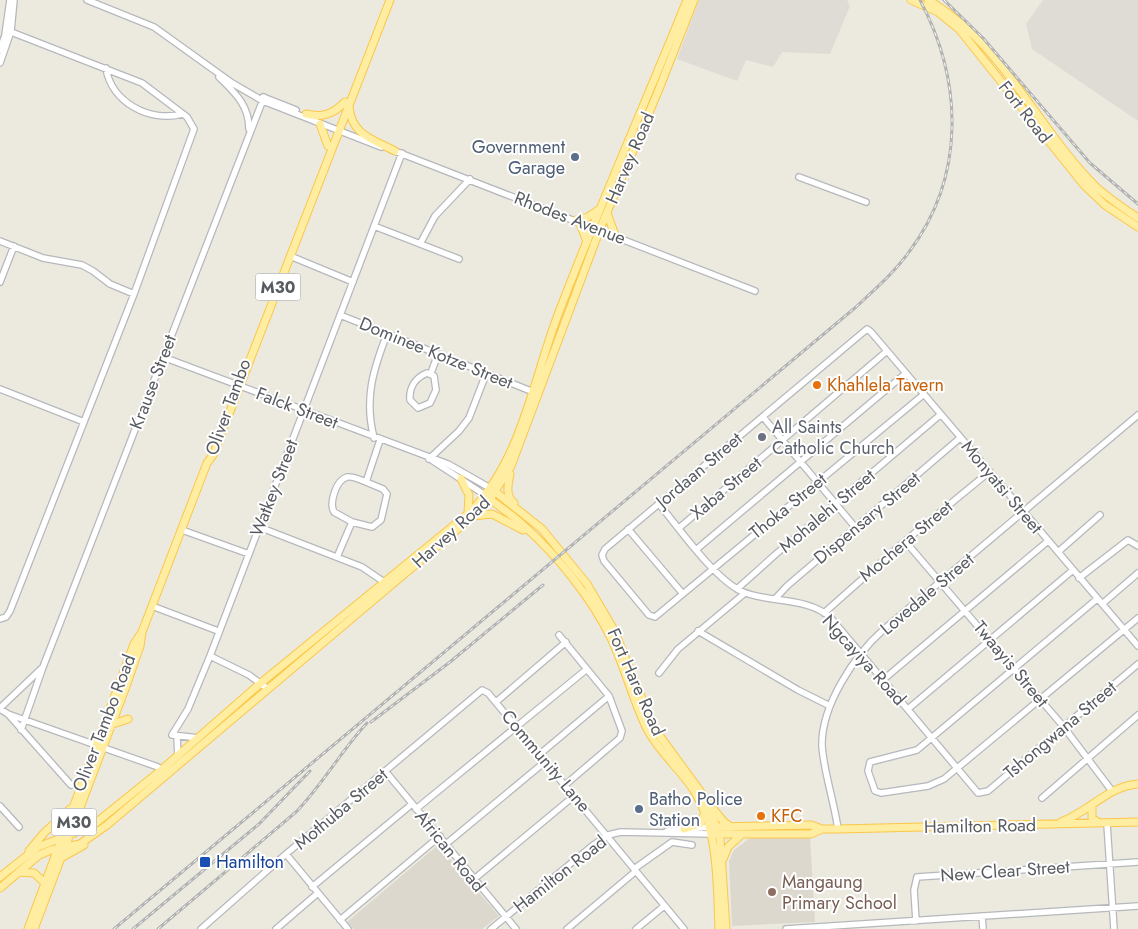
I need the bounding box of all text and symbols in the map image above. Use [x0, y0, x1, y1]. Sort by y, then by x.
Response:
street label: Fort Road [992, 75, 1058, 149]
street label: Harvey Road [599, 108, 661, 208]
place label: Government Garage [472, 134, 566, 181]
marker: Government Garage [569, 151, 581, 163]
street label: Rhodes Avenue [510, 185, 630, 251]
road number: M30 [256, 274, 300, 300]
street label: Dominee Kotze Street [355, 310, 517, 396]
street label: Krause Street [123, 330, 183, 433]
street label: Oliver Tambo [199, 355, 258, 459]
place label: Khahlela Tavern [827, 372, 944, 398]
marker: Khahlela Tavern [811, 379, 823, 391]
street label: Falck Street [252, 380, 342, 436]
place label: All Saints Catholic Church [772, 414, 895, 461]
street label: Jordaan Street [649, 426, 748, 515]
marker: All Saints Catholic Church [756, 431, 768, 443]
street label: Watkey Street [244, 435, 305, 540]
street label: Monyatsi Street [955, 435, 1049, 540]
street label: Xaba Street [685, 450, 768, 526]
street label: Mohalehi Street [773, 463, 881, 559]
street label: Dispensary Street [808, 465, 926, 570]
street label: Thoka Street [744, 466, 833, 545]
street label: Harvey Road [406, 490, 496, 574]
street label: Mochera Street [854, 494, 959, 588]
street label: Lovedale Street [874, 547, 980, 641]
street label: Ngcayiya Road [816, 609, 912, 711]
street label: Twaayis Street [967, 615, 1055, 713]
street label: Fort Hare Road [601, 624, 671, 740]
street label: Oliver Tambo Road [66, 651, 142, 795]
street label: Tshongwana Street [998, 675, 1123, 785]
street label: Community Lane [495, 704, 597, 818]
street label: Mothuba Street [289, 762, 394, 856]
place label: Batho Police Station [649, 786, 743, 833]
marker: Batho Police Station [633, 803, 645, 815]
place label: KFC [771, 803, 803, 829]
street label: African Road [409, 804, 491, 898]
road number: M30 [52, 809, 96, 836]
marker: KFC [755, 810, 767, 822]
street label: Hamilton Road [924, 812, 1036, 840]
street label: Hamilton Road [508, 829, 612, 919]
place label: Hamilton [216, 849, 284, 875]
street label: New Clear Street [939, 853, 1071, 888]
marker: Hamilton [198, 855, 212, 869]
place label: Mangaung Primary School [782, 869, 897, 916]
marker: Mangaung Primary School [766, 886, 778, 898]

